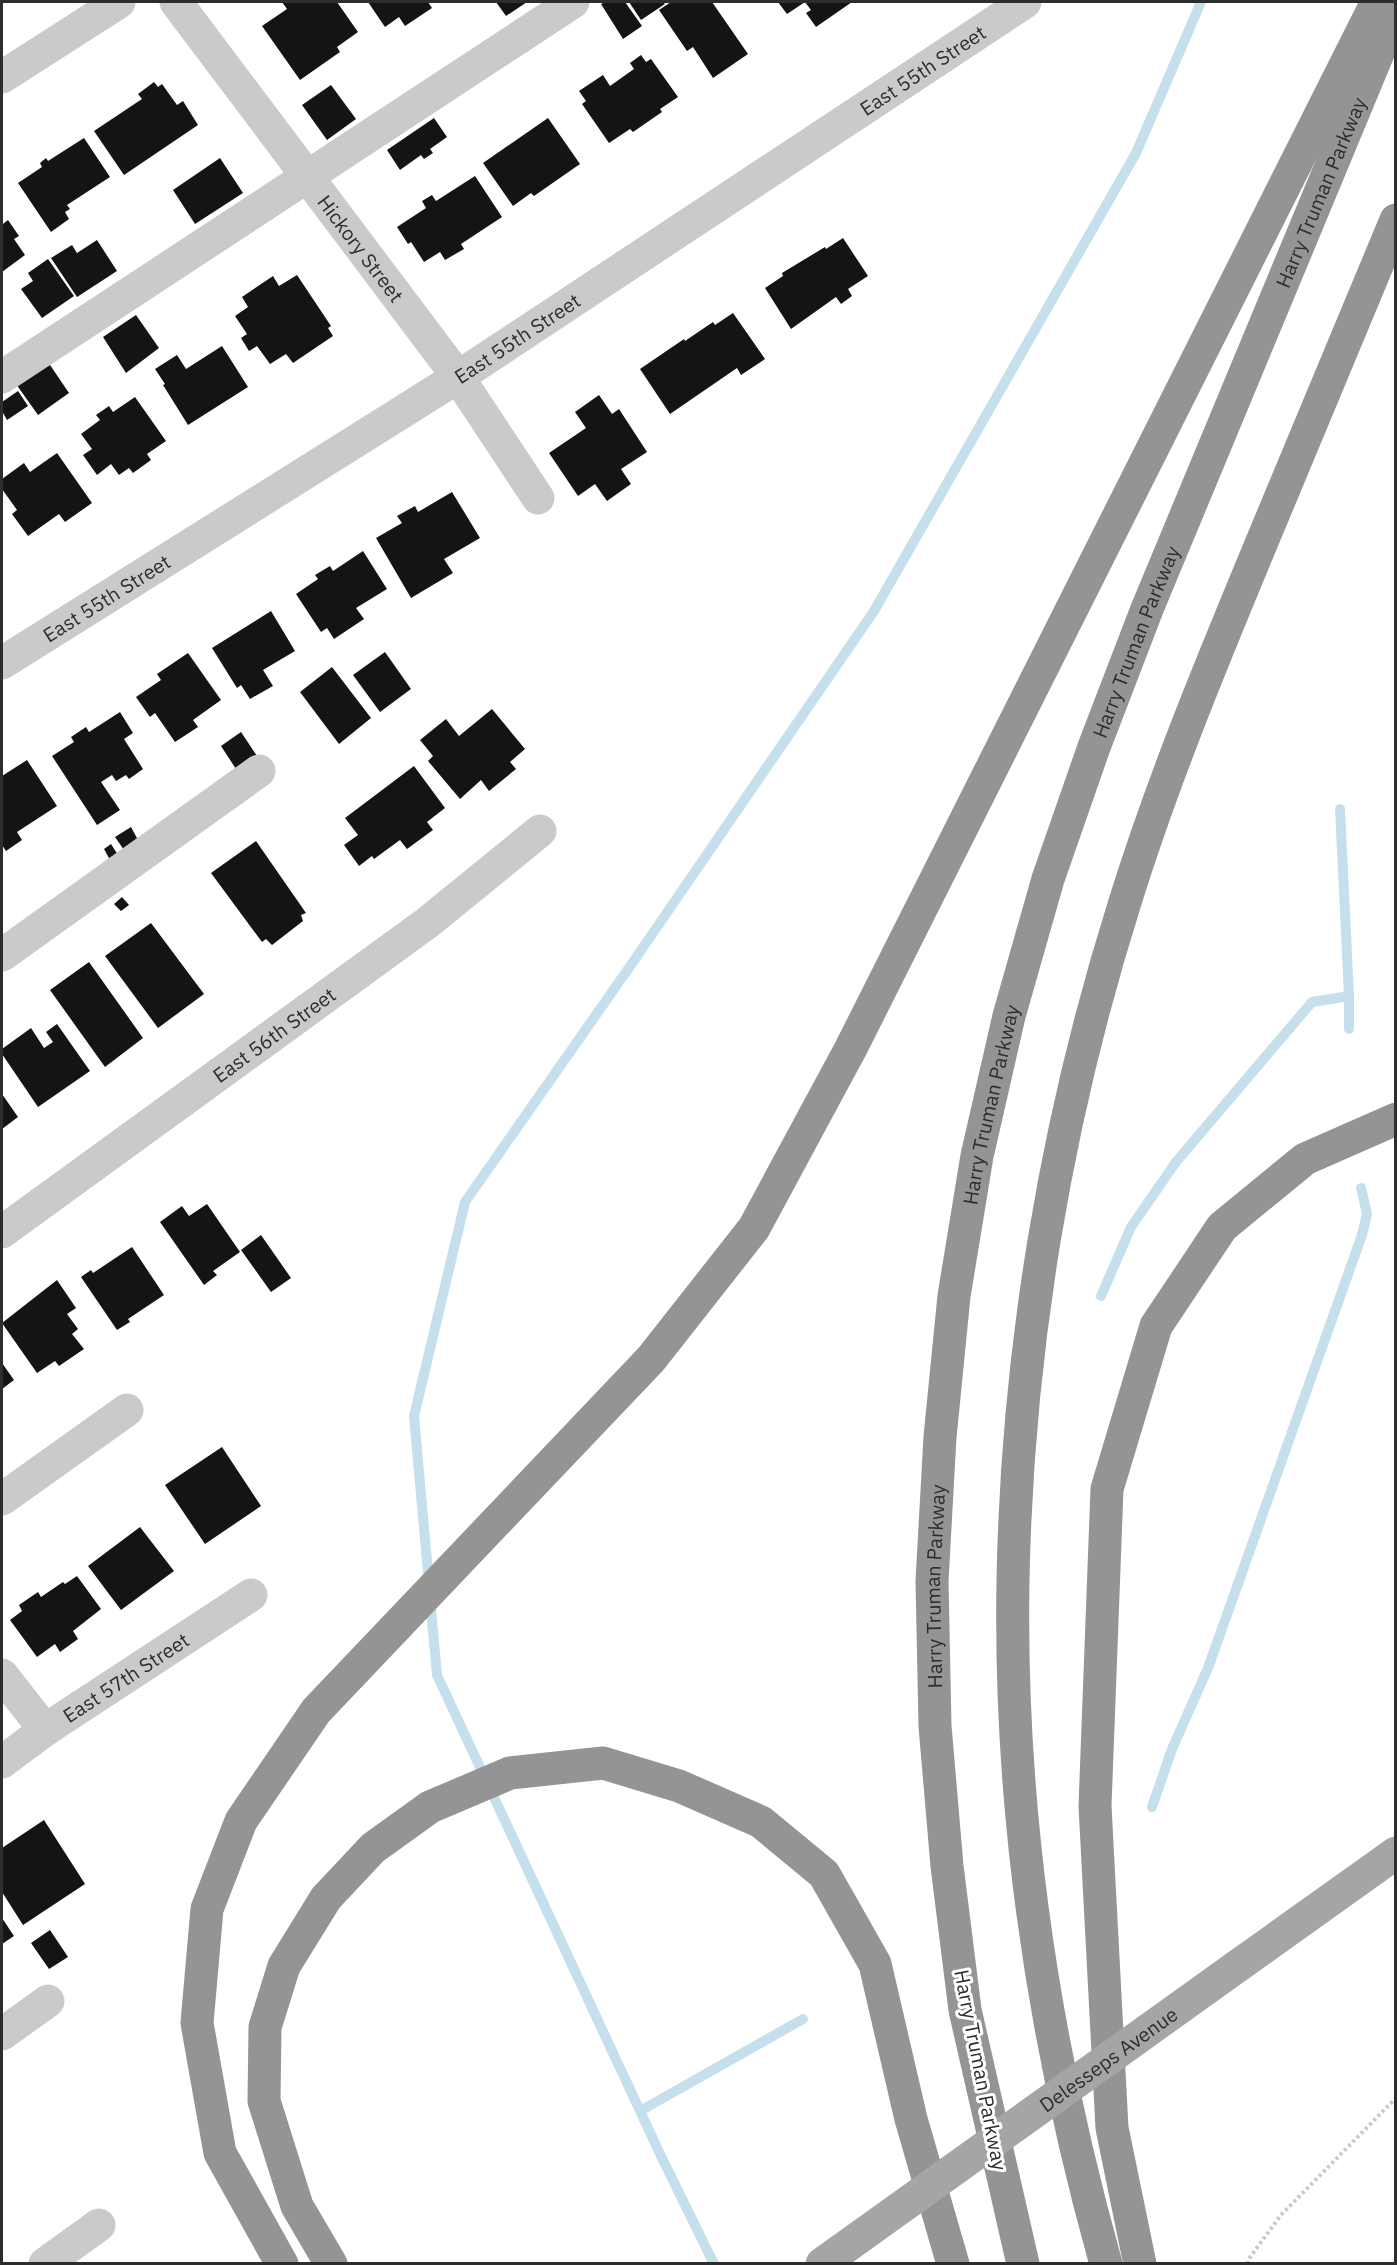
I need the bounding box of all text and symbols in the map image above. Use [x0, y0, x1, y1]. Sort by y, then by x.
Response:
street label: East 55th Street [854, 18, 991, 121]
street label: Harry Truman Parkway [1269, 93, 1372, 292]
street label: Hickory Street [312, 189, 410, 307]
street label: East 55th Street [449, 287, 585, 389]
street label: Harry Truman Parkway [1085, 542, 1185, 742]
street label: East 55th Street [37, 547, 175, 648]
street label: East 56th Street [207, 981, 341, 1088]
street label: Harry Truman Parkway [956, 1001, 1025, 1207]
street label: Harry Truman Parkway [918, 1483, 951, 1689]
street label: East 57th Street [57, 1626, 194, 1728]
street label: Harry Truman Parkway [948, 1967, 1014, 2173]
street label: Delesseps Avenue [1034, 2000, 1183, 2118]

